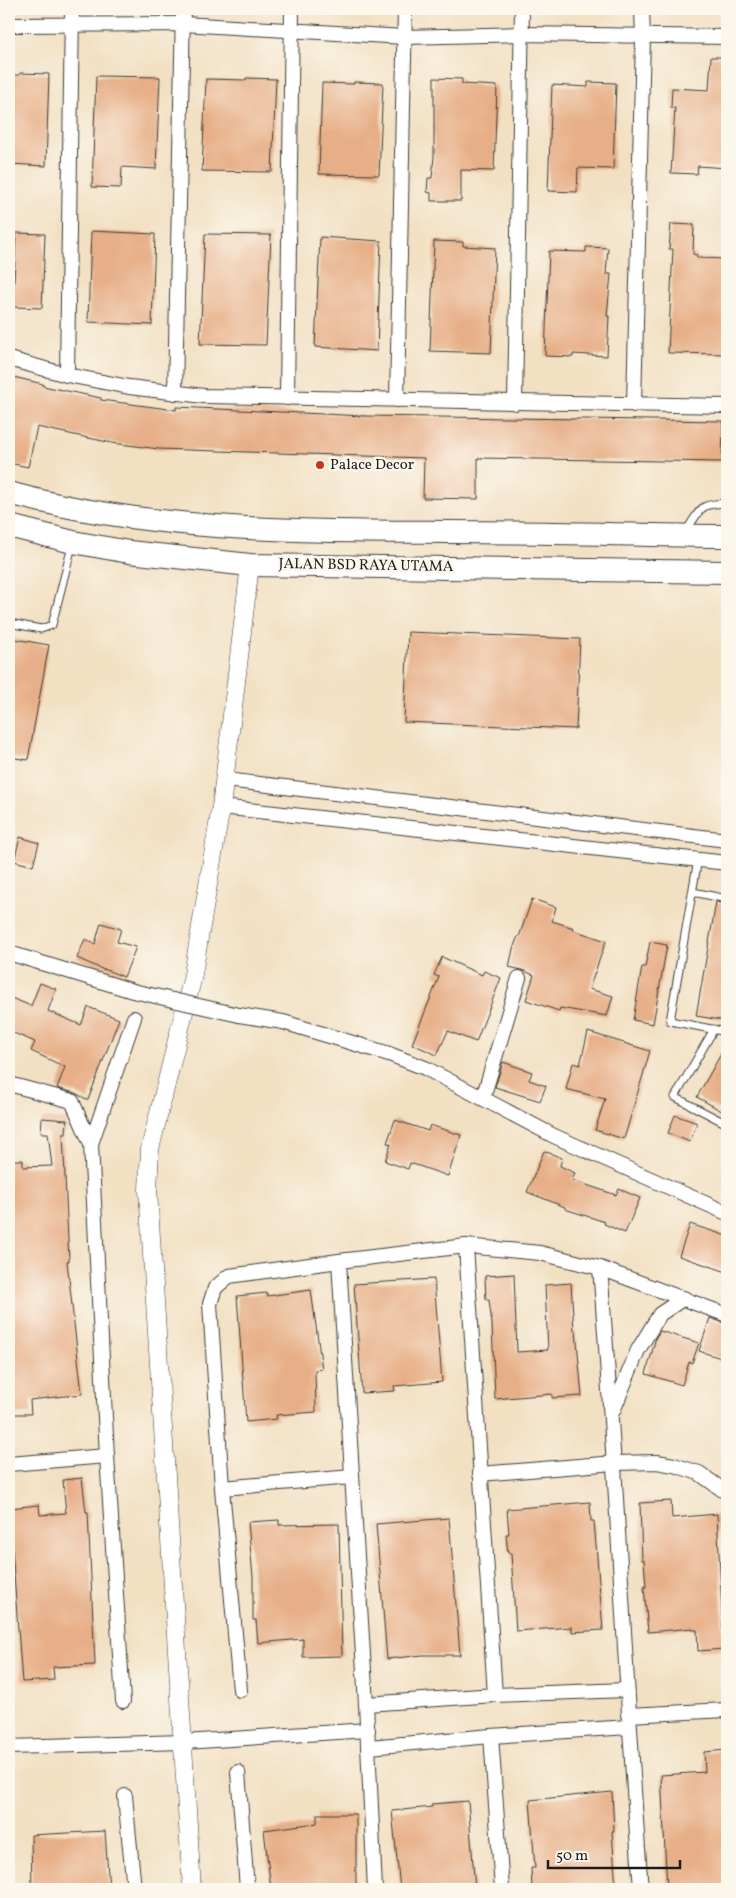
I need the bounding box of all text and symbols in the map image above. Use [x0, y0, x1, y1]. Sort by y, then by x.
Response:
place label: Palace Decor [330, 455, 414, 476]
marker: Palace Decor [314, 459, 326, 471]
street label: JALAN BSD RAYA UTAMA [278, 554, 454, 578]
scale bar [548, 1838, 681, 1870]
text: 50 m [556, 1846, 588, 1867]

